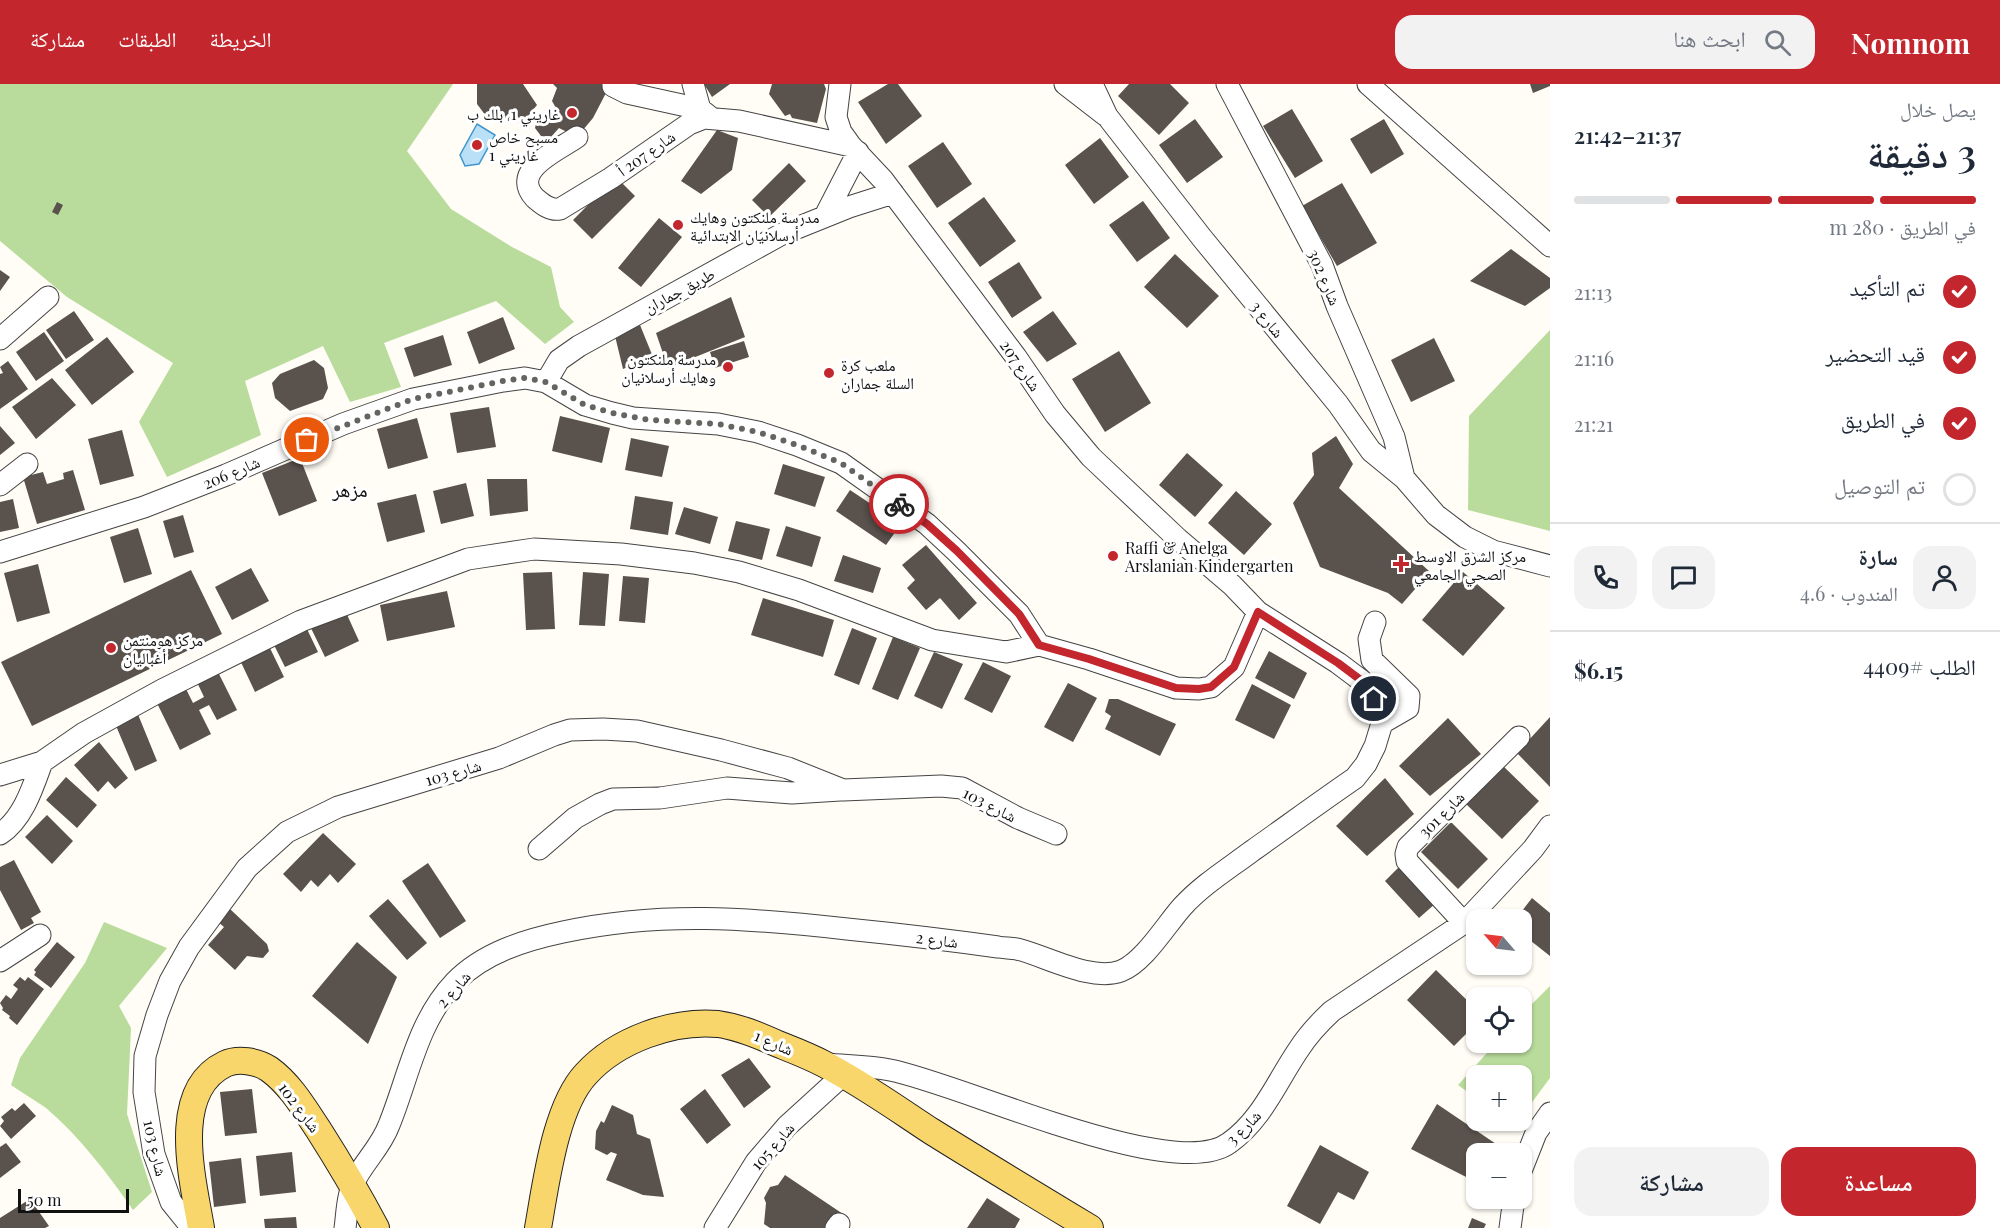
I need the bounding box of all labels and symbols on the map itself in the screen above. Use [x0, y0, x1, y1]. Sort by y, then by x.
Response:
place label: غاريني 1، بلك ب [467, 103, 560, 127]
marker: غاريني 1، بلك ب [565, 106, 579, 120]
street label: شارع 207 أ [613, 125, 680, 181]
place label: مسبح خاص غاريني 1 [489, 126, 558, 168]
marker: مسبح خاص غاريني 1 [470, 138, 484, 152]
place label: مدرسة ملنكتون وهايك أرسلانيان الابتدائية [690, 206, 820, 246]
marker: مدرسة ملنكتون وهايك أرسلانيان الابتدائية [671, 218, 685, 232]
street label: شارع 302 [1303, 246, 1346, 309]
street label: طريق جماران [640, 263, 718, 318]
street label: شارع 3 [1246, 296, 1289, 342]
street label: شارع 207 [995, 335, 1046, 395]
place label: مدرسة ملنكتون وهايك أرسلانيان [621, 348, 716, 388]
place label: ملعب كرة السلة جماران [841, 354, 914, 394]
marker: مدرسة ملنكتون وهايك أرسلانيان [721, 360, 735, 374]
marker: ملعب كرة السلة جماران [822, 366, 836, 380]
pin [281, 414, 332, 465]
street label: شارع 206 [199, 451, 263, 494]
courier [869, 474, 929, 534]
district label: مزهر [331, 475, 368, 502]
place label: Raffi & Anelga Arslanian Kindergarten [1124, 537, 1294, 576]
place label: مركز الشرق الاوسط الصحي الجامعي [1414, 545, 1526, 587]
marker: Raffi & Anelga Arslanian Kindergarten [1106, 549, 1120, 563]
marker: مركز الشرق الاوسط الصحي الجامعي [1392, 555, 1410, 573]
place label: مركز هومنتمن أغباليان [123, 629, 203, 669]
marker: مركز هومنتمن أغباليان [104, 641, 118, 655]
pin [1348, 673, 1399, 724]
street label: شارع 103 [423, 754, 484, 791]
street label: شارع 103 [959, 782, 1020, 827]
street label: شارع 301 [1413, 786, 1469, 842]
north arrow [1466, 909, 1532, 975]
street label: شارع 2 [915, 926, 959, 953]
street label: شارع 2 [431, 966, 475, 1012]
street label: شارع 1 [751, 1024, 797, 1060]
street label: شارع 102 [273, 1078, 326, 1137]
street label: شارع 3 [1221, 1105, 1266, 1150]
street label: شارع 103 [138, 1118, 173, 1178]
street label: شارع 105 [746, 1118, 799, 1175]
scale bar [18, 1186, 129, 1214]

